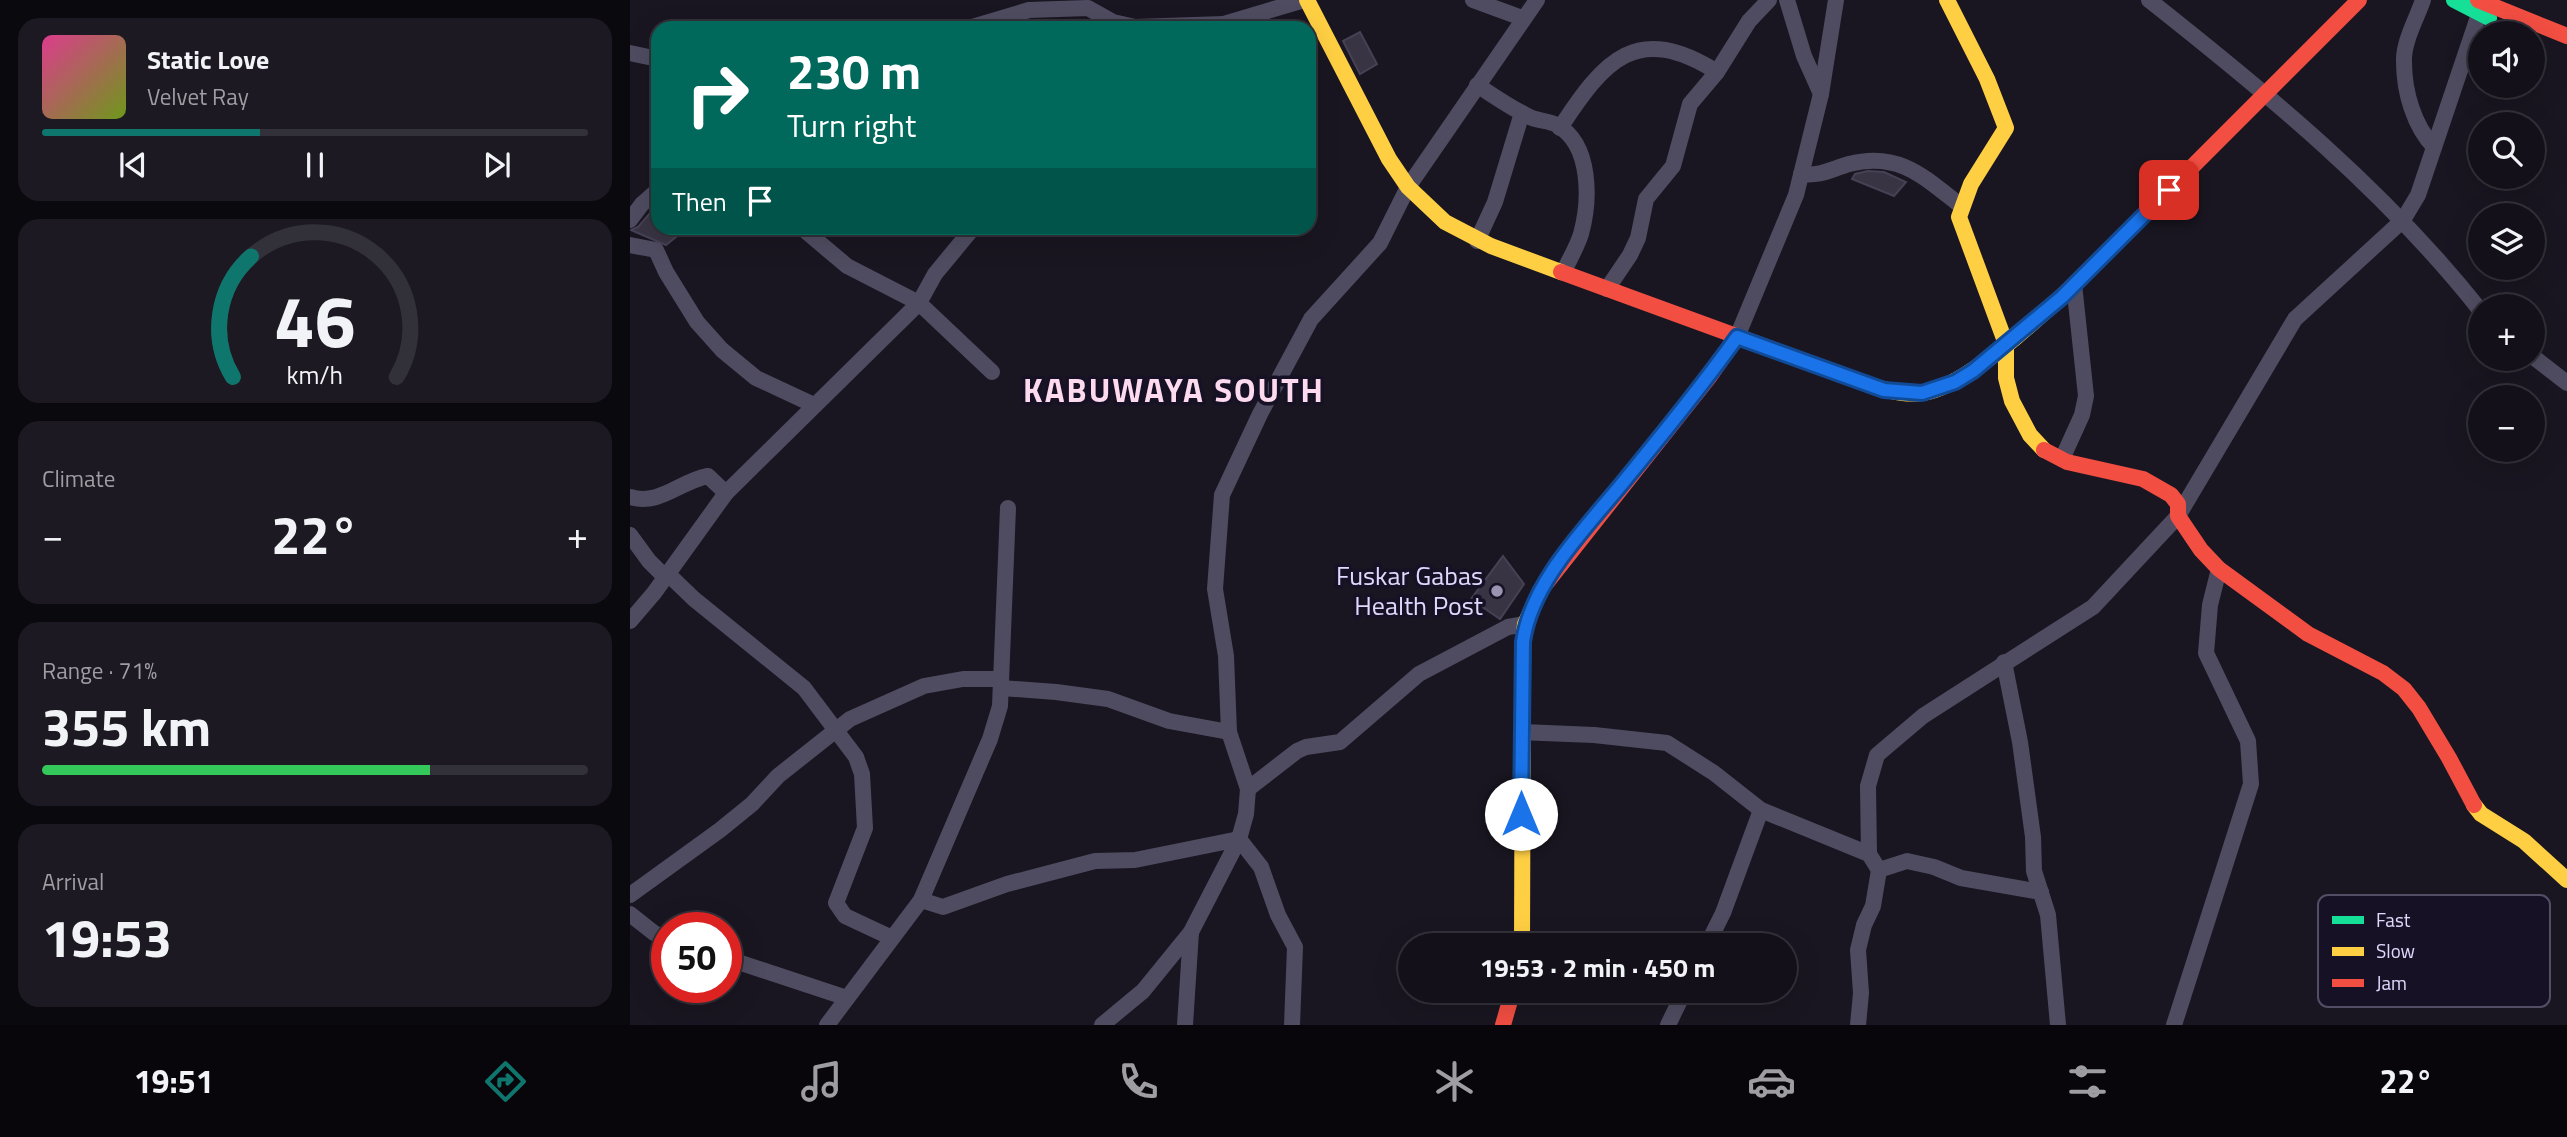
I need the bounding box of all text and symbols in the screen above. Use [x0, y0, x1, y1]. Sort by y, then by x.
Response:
map controls [2468, 21, 2545, 462]
button: sound [2468, 21, 2545, 98]
text: 230 m [787, 33, 921, 108]
text: Static Love [147, 40, 269, 79]
icon: right [672, 49, 763, 140]
text: Velvet Ray [147, 79, 249, 114]
text: Turn right [787, 101, 916, 149]
button: search [2468, 112, 2545, 189]
icon: previous [114, 146, 152, 184]
icon: pause [296, 146, 334, 184]
icon: next [478, 146, 516, 184]
pin [2139, 160, 2199, 220]
icon: arrive [2150, 171, 2188, 209]
text: Then [672, 182, 727, 221]
icon: arrive [741, 182, 779, 220]
button: layers [2468, 203, 2545, 280]
text: 46 [274, 266, 356, 376]
button: + [2468, 294, 2545, 371]
text: km/h [287, 356, 343, 394]
district label: KABUWAYA SOUTH [1023, 365, 1325, 415]
button: − [2468, 385, 2545, 462]
text: Climate [42, 461, 115, 496]
text: 22° [271, 495, 359, 574]
text: − [42, 506, 63, 564]
text: + [567, 506, 588, 564]
place label: Fuskar Gabas Health Post [1336, 556, 1483, 625]
marker: Fuskar Gabas Health Post [1489, 583, 1505, 599]
text: Range · 71% [42, 653, 157, 688]
text: 355 km [42, 687, 211, 766]
position arrow [1484, 777, 1558, 851]
text: Arrival [42, 864, 104, 899]
legend [2318, 895, 2550, 1007]
text: 19:53 [42, 898, 172, 977]
text: Fast [2376, 905, 2411, 934]
speed limit sign: 50 [651, 912, 742, 1003]
text: Slow [2376, 936, 2415, 965]
text: 19:53 · 2 min · 450 m [1480, 948, 1715, 987]
text: Jam [2376, 968, 2407, 997]
text: 19:51 [134, 1057, 214, 1105]
icon: directions [481, 1057, 530, 1106]
icon: music [797, 1057, 846, 1106]
icon: phone [1114, 1057, 1163, 1106]
icon: climate [1430, 1057, 1479, 1106]
icon: car [1747, 1057, 1796, 1106]
icon: filters [2063, 1057, 2112, 1106]
text: 22° [2379, 1057, 2433, 1105]

